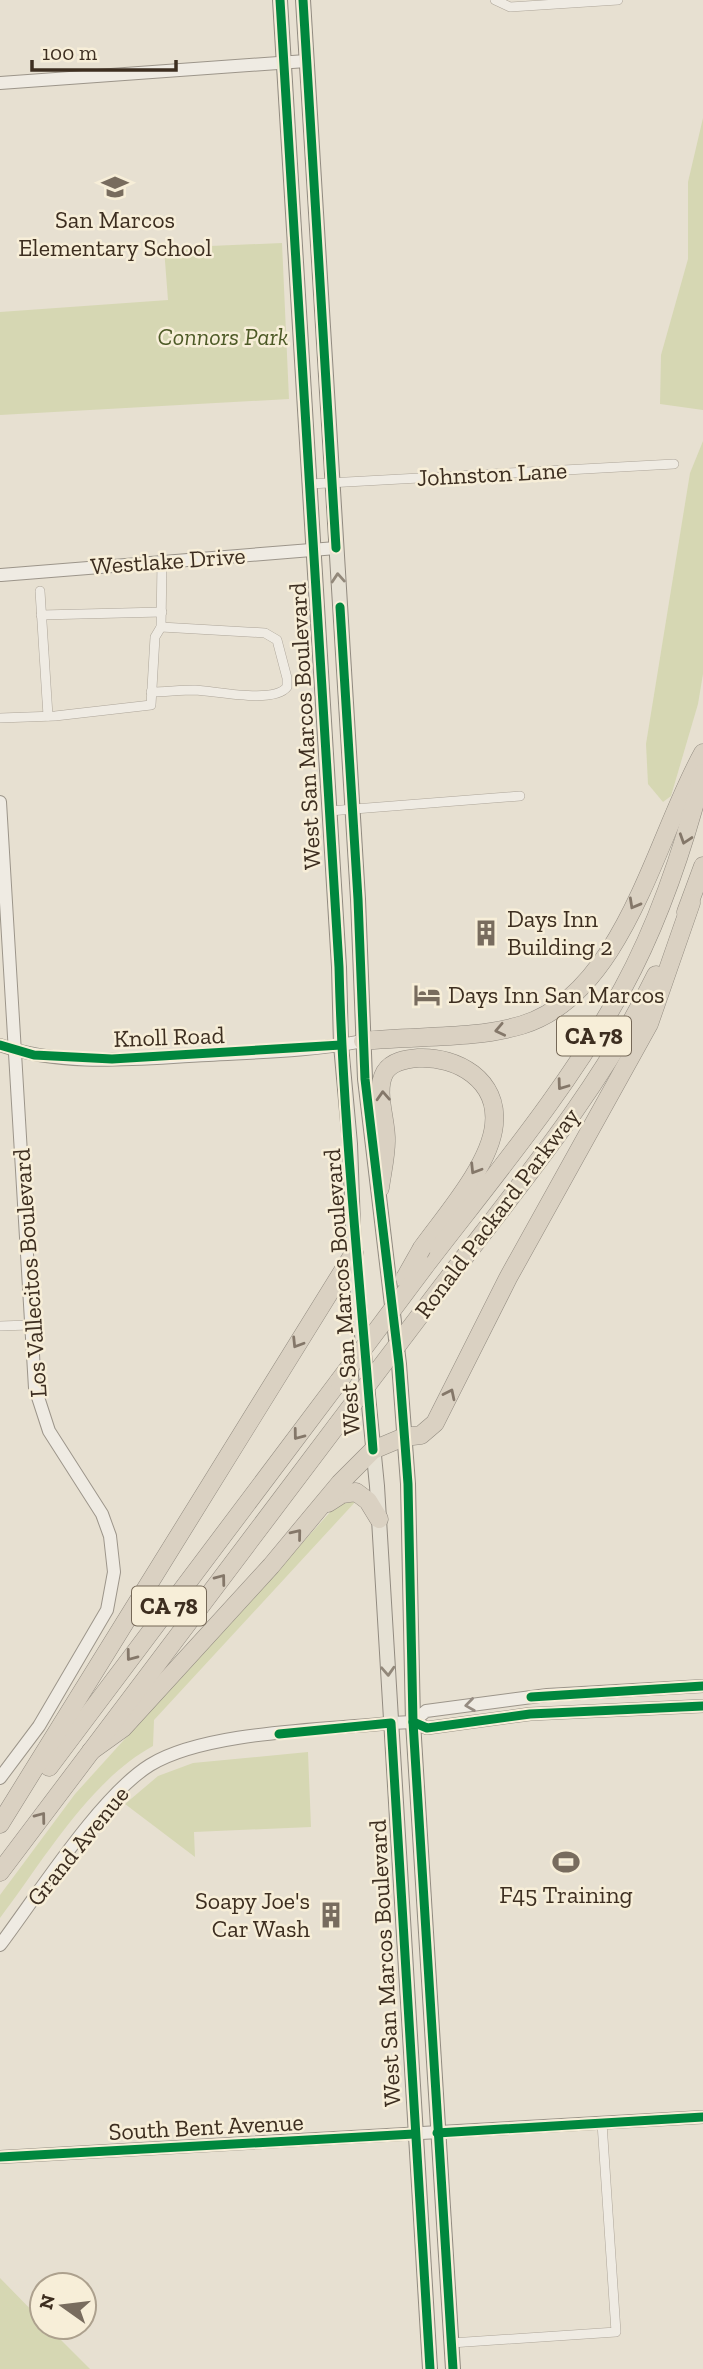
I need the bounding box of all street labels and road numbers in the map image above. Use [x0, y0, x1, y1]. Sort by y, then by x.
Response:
street label: Johnston Lane [416, 455, 568, 492]
street label: Westlake Drive [90, 541, 246, 580]
street label: West San Marcos Boulevard [282, 582, 327, 870]
road number: CA 78 [557, 1016, 631, 1056]
street label: Knoll Road [113, 1020, 225, 1053]
street label: Ronald Packard Parkway [408, 1101, 586, 1324]
street label: Los Vallecitos Boulevard [6, 1147, 53, 1399]
street label: West San Marcos Boulevard [317, 1148, 366, 1436]
road number: CA 78 [132, 1586, 206, 1625]
street label: Grand Avenue [20, 1780, 135, 1912]
street label: West San Marcos Boulevard [362, 1819, 407, 2107]
street label: South Bent Avenue [108, 2107, 304, 2146]

